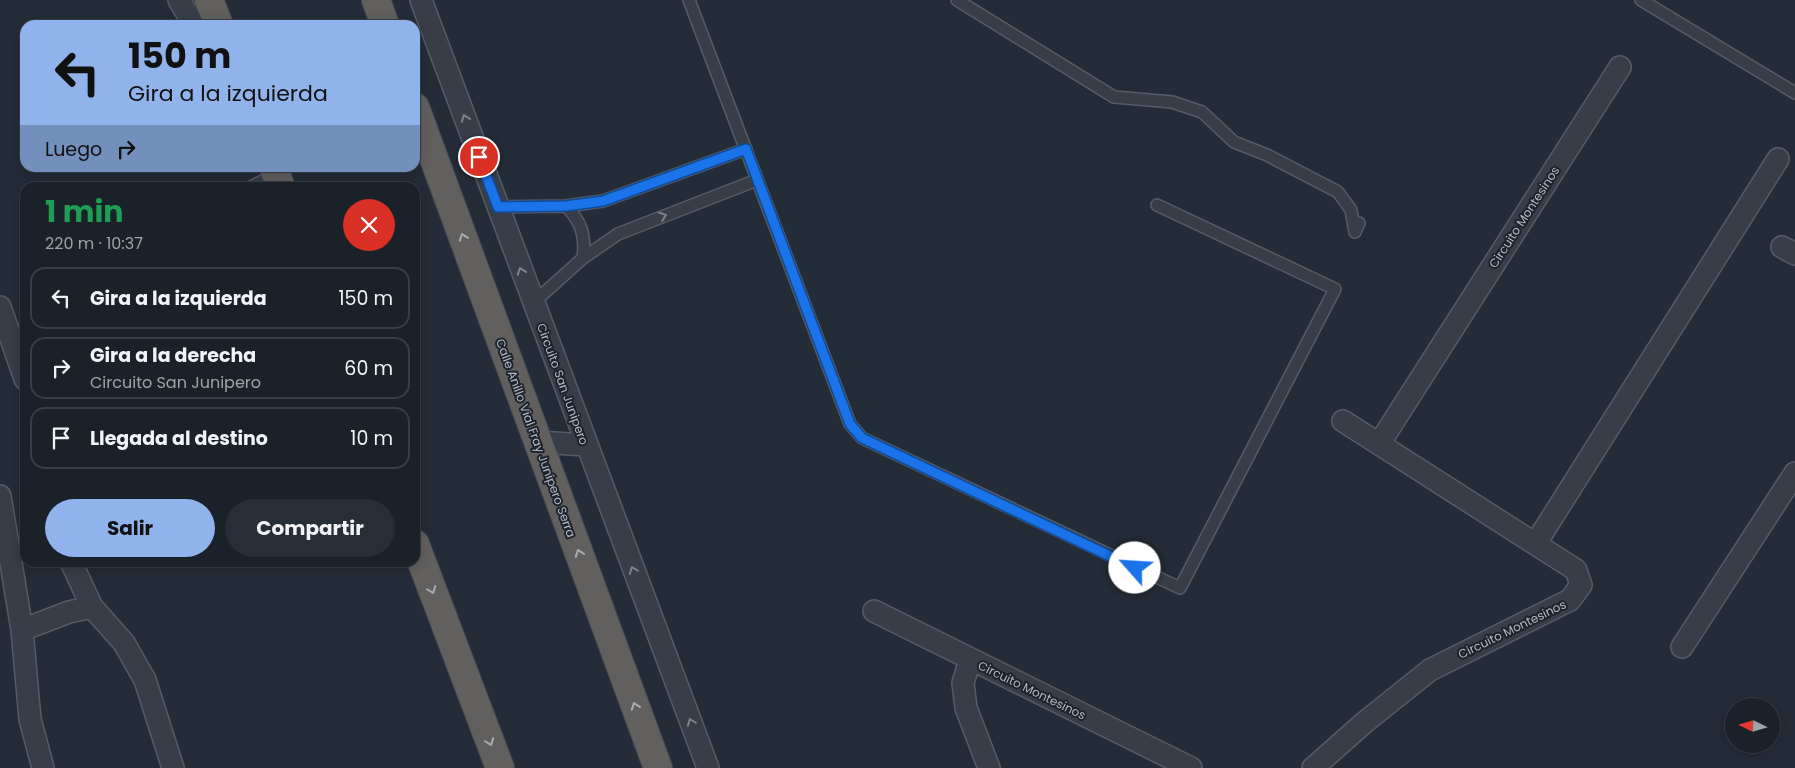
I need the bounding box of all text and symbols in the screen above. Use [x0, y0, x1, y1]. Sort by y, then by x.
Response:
text: 150 m [128, 31, 231, 80]
icon: left [45, 40, 110, 105]
text: Gira a la izquierda [128, 78, 328, 109]
one-way arrow [461, 115, 471, 123]
icon: right [112, 135, 140, 163]
text: Luego [45, 136, 102, 163]
pin [458, 136, 500, 178]
icon: arrive [465, 143, 493, 171]
street label: Circuito Montesinos [1485, 163, 1563, 271]
text: 1 min [45, 190, 123, 233]
button: close [343, 199, 395, 251]
one-way arrow [658, 212, 667, 222]
text: 220 m · 10:37 [45, 232, 143, 255]
one-way arrow [458, 233, 468, 241]
one-way arrow [517, 267, 527, 275]
icon: left [47, 284, 75, 312]
text: Gira a la izquierda [90, 285, 267, 312]
text: 150 m [338, 285, 393, 312]
street label: Circuito San Junipero [533, 321, 593, 447]
street label: Calle Anillo Vial Fray Junípero Serra [492, 336, 580, 540]
text: Gira a la derecha [90, 342, 256, 369]
icon: right [47, 354, 75, 382]
text: 60 m [344, 355, 393, 382]
text: Circuito San Junipero [90, 371, 261, 394]
icon: arrive [47, 424, 75, 452]
text: Llegada al destino [90, 425, 268, 452]
text: 10 m [350, 425, 393, 452]
button: Salir [45, 499, 215, 557]
button: Compartir [225, 499, 395, 557]
position arrow [1108, 541, 1160, 593]
one-way arrow [575, 550, 585, 558]
one-way arrow [629, 567, 639, 575]
one-way arrow [426, 585, 436, 593]
street label: Circuito Montesinos [1455, 595, 1569, 663]
street label: Circuito Montesinos [975, 656, 1089, 724]
north arrow [1725, 698, 1780, 752]
map controls [1725, 698, 1780, 753]
one-way arrow [631, 702, 641, 711]
one-way arrow [687, 719, 697, 727]
one-way arrow [484, 737, 494, 745]

